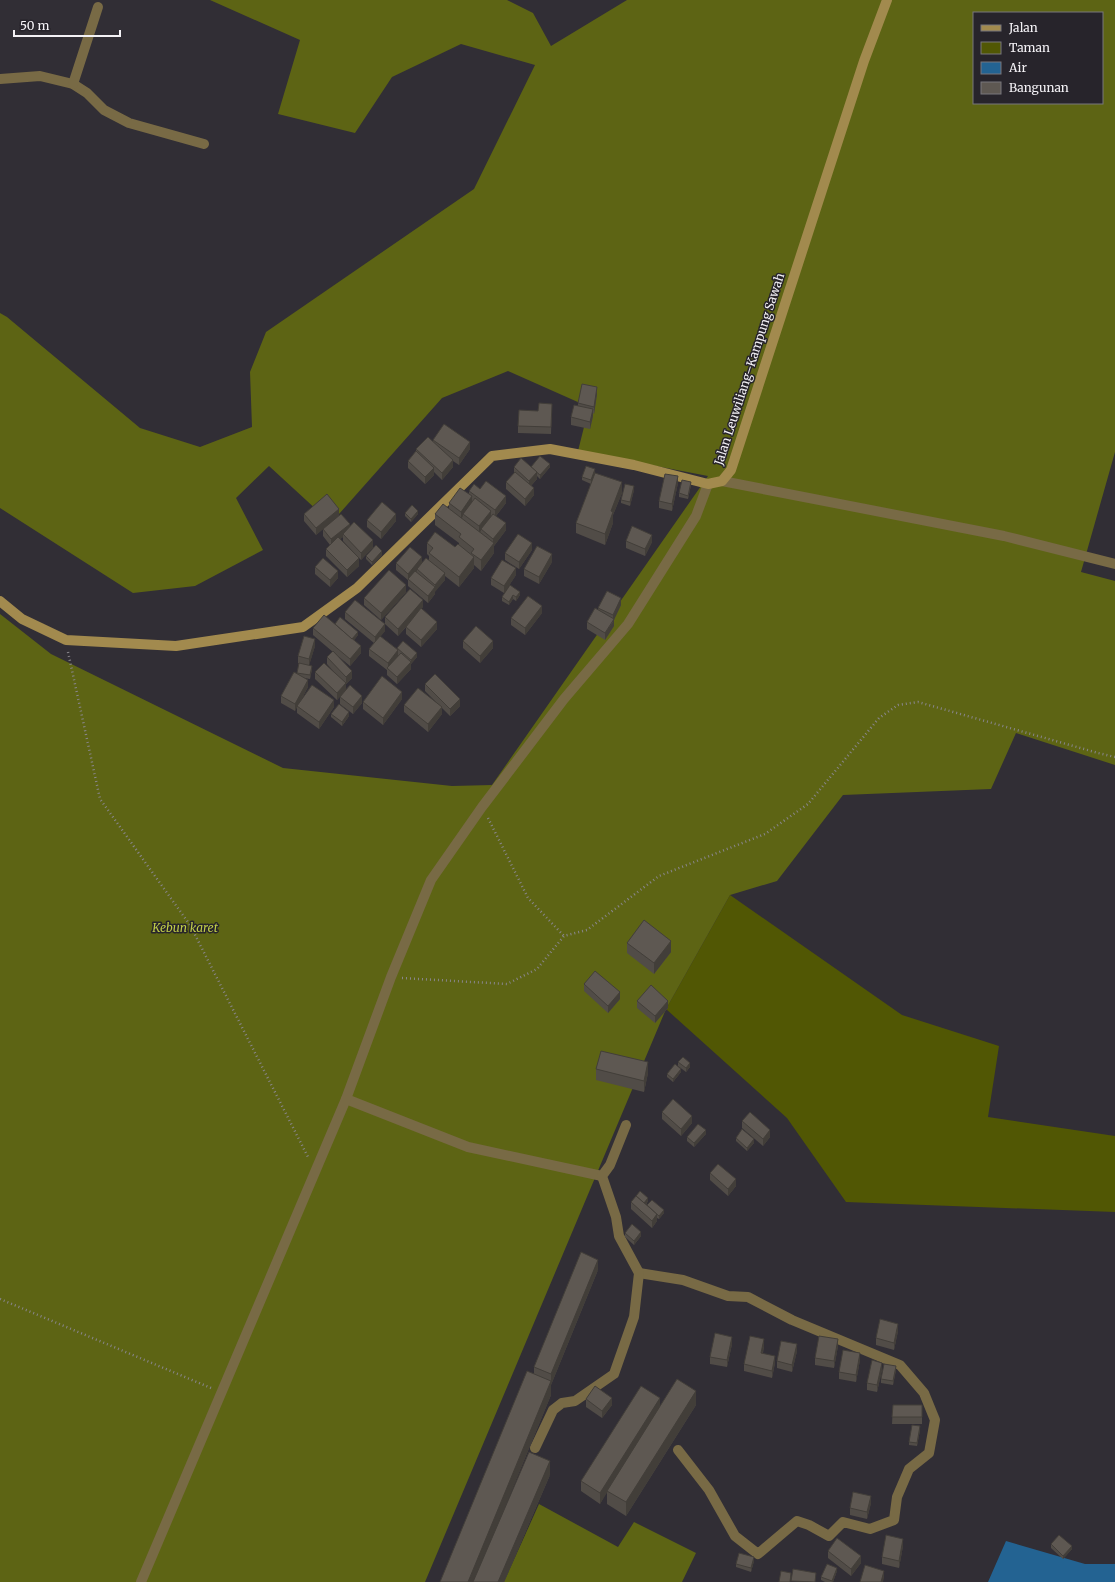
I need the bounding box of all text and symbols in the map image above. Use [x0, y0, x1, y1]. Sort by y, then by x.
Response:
scale bar [14, 12, 120, 38]
legend [973, 12, 1103, 104]
text: 50 m [20, 18, 49, 33]
text: Jalan [1008, 20, 1038, 35]
text: Taman [1009, 40, 1050, 55]
text: Air [1008, 60, 1027, 75]
text: Bangunan [1009, 80, 1069, 95]
street label: Jalan Leuwiliang–Kampung Sawah [710, 271, 787, 468]
park label: Kebun karet [151, 920, 219, 935]

